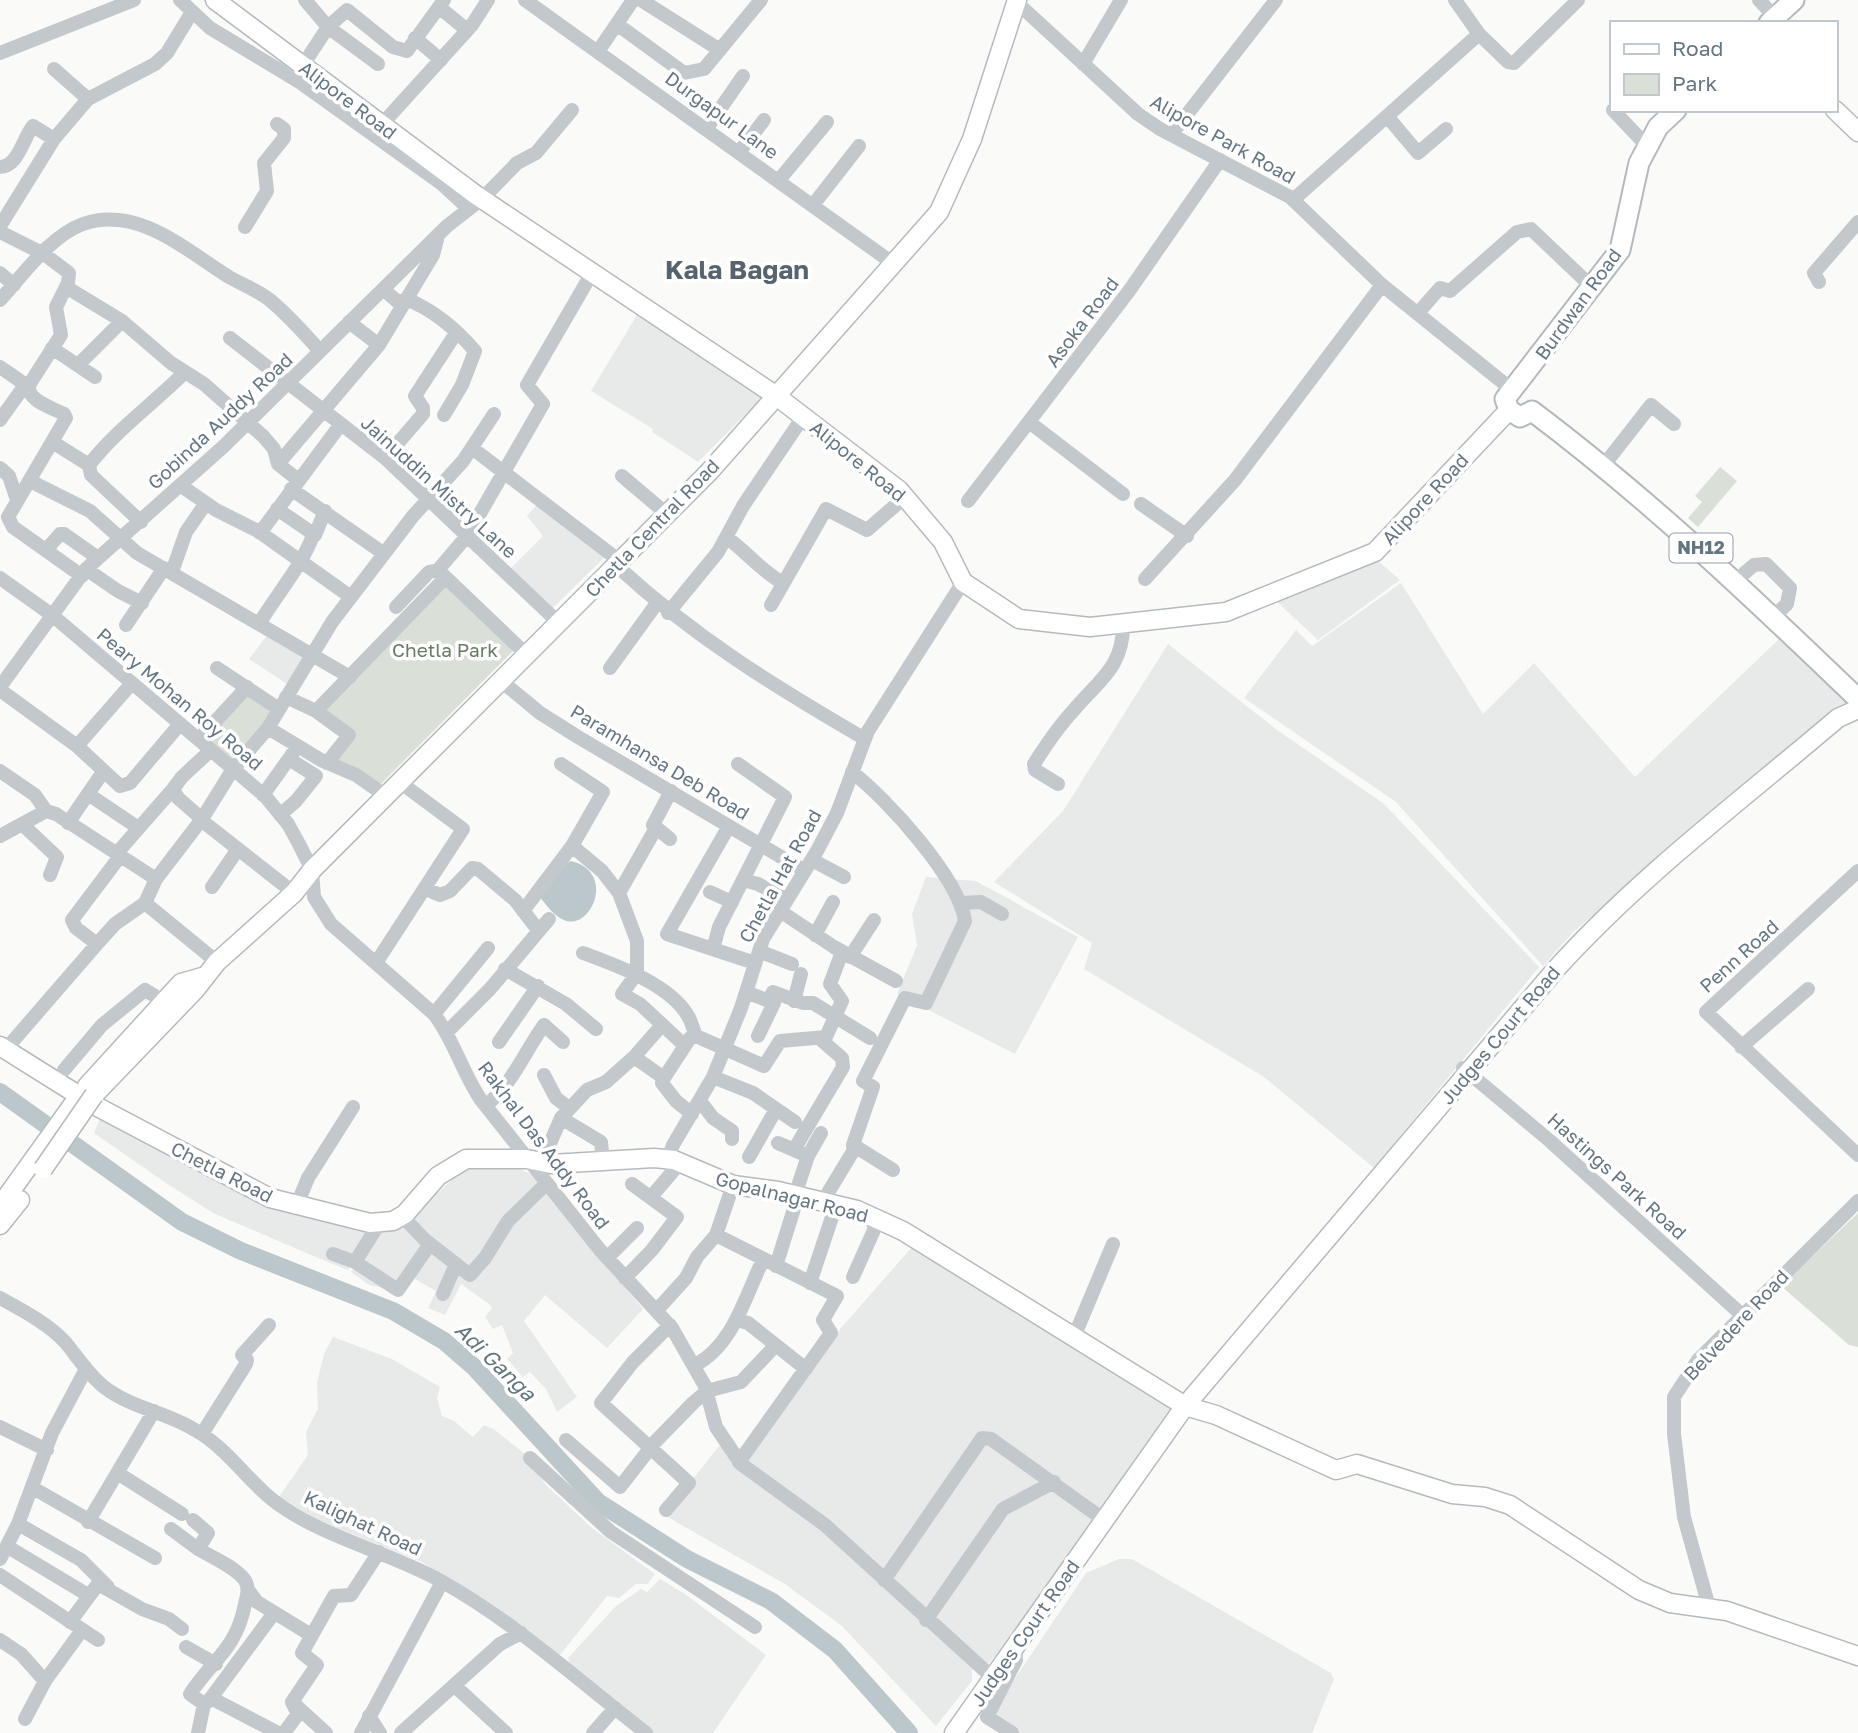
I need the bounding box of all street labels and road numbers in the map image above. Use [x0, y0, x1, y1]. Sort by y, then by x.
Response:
street label: Alipore Road [295, 55, 402, 144]
street label: Durgapur Lane [661, 66, 783, 163]
street label: Alipore Park Road [1147, 89, 1300, 188]
street label: Burdwan Road [1530, 244, 1626, 364]
street label: Asoka Road [1040, 272, 1123, 371]
street label: Gobinda Auddy Road [142, 348, 297, 494]
street label: Jainuddin Mistry Lane [357, 411, 522, 563]
street label: Alipore Road [806, 415, 911, 506]
street label: Alipore Road [1377, 448, 1473, 549]
street label: Chetla Central Road [580, 454, 724, 602]
road number: NH12 [1670, 534, 1732, 562]
street label: Peary Mohan Roy Road [93, 622, 268, 775]
street label: Paramhansa Deb Road [567, 699, 754, 824]
street label: Chetla Hat Road [733, 805, 826, 946]
street label: Penn Road [1695, 914, 1783, 997]
street label: Judges Court Road [1435, 961, 1564, 1109]
street label: Rakhal Das Addy Road [474, 1056, 615, 1233]
street label: Hastings Park Road [1543, 1107, 1691, 1244]
street label: Chetla Road [167, 1136, 277, 1207]
street label: Gopalnagar Road [713, 1166, 871, 1227]
street label: Belvedere Road [1678, 1265, 1793, 1385]
street label: Kalighat Road [301, 1485, 426, 1560]
street label: Judges Court Road [965, 1555, 1084, 1710]

